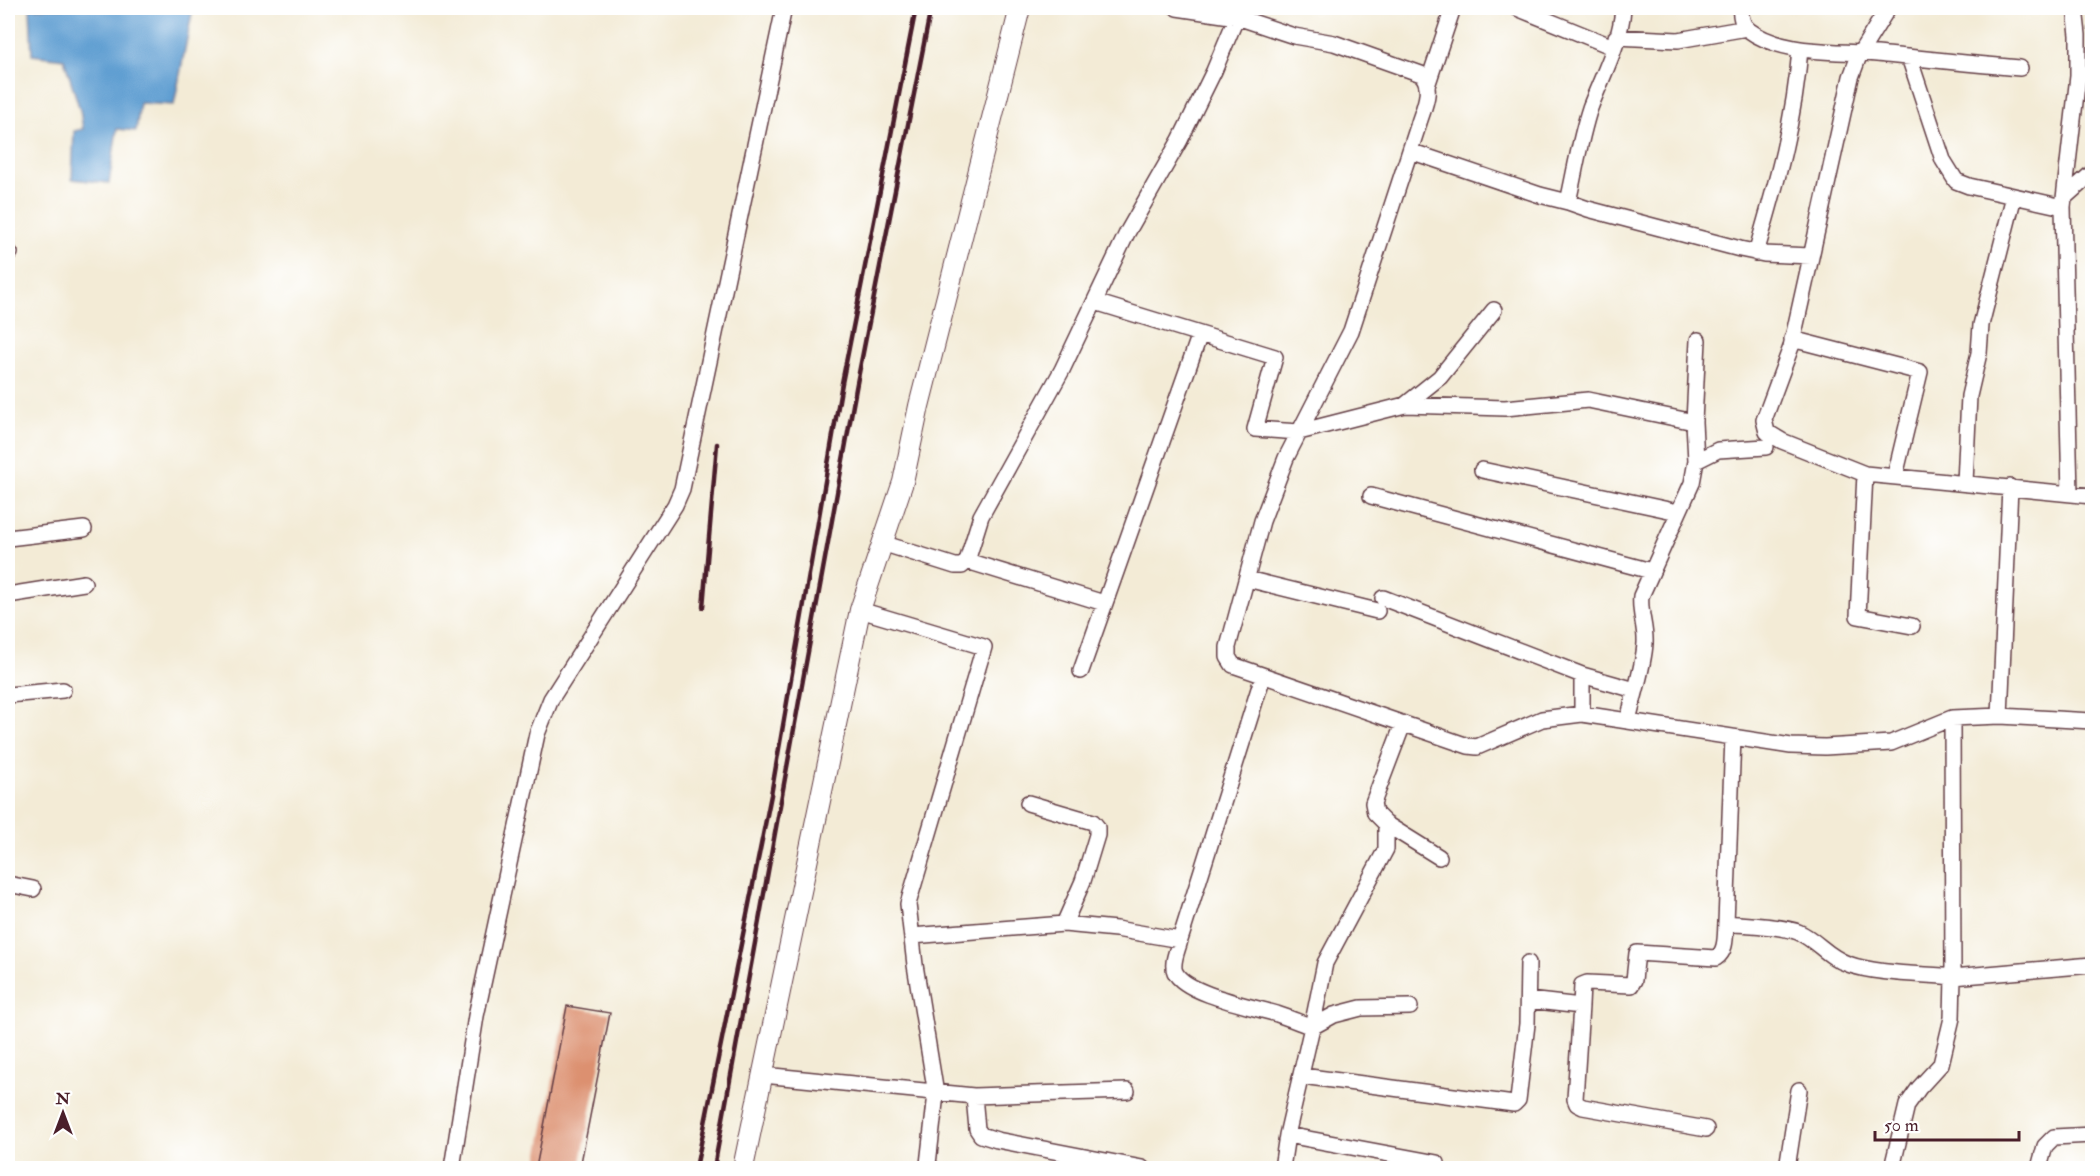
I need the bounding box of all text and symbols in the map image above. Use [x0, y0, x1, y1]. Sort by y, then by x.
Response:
north arrow [33, 1083, 93, 1143]
text: N [55, 1089, 71, 1109]
scale bar [1875, 1104, 2019, 1142]
text: 50 m [1884, 1114, 1919, 1137]

